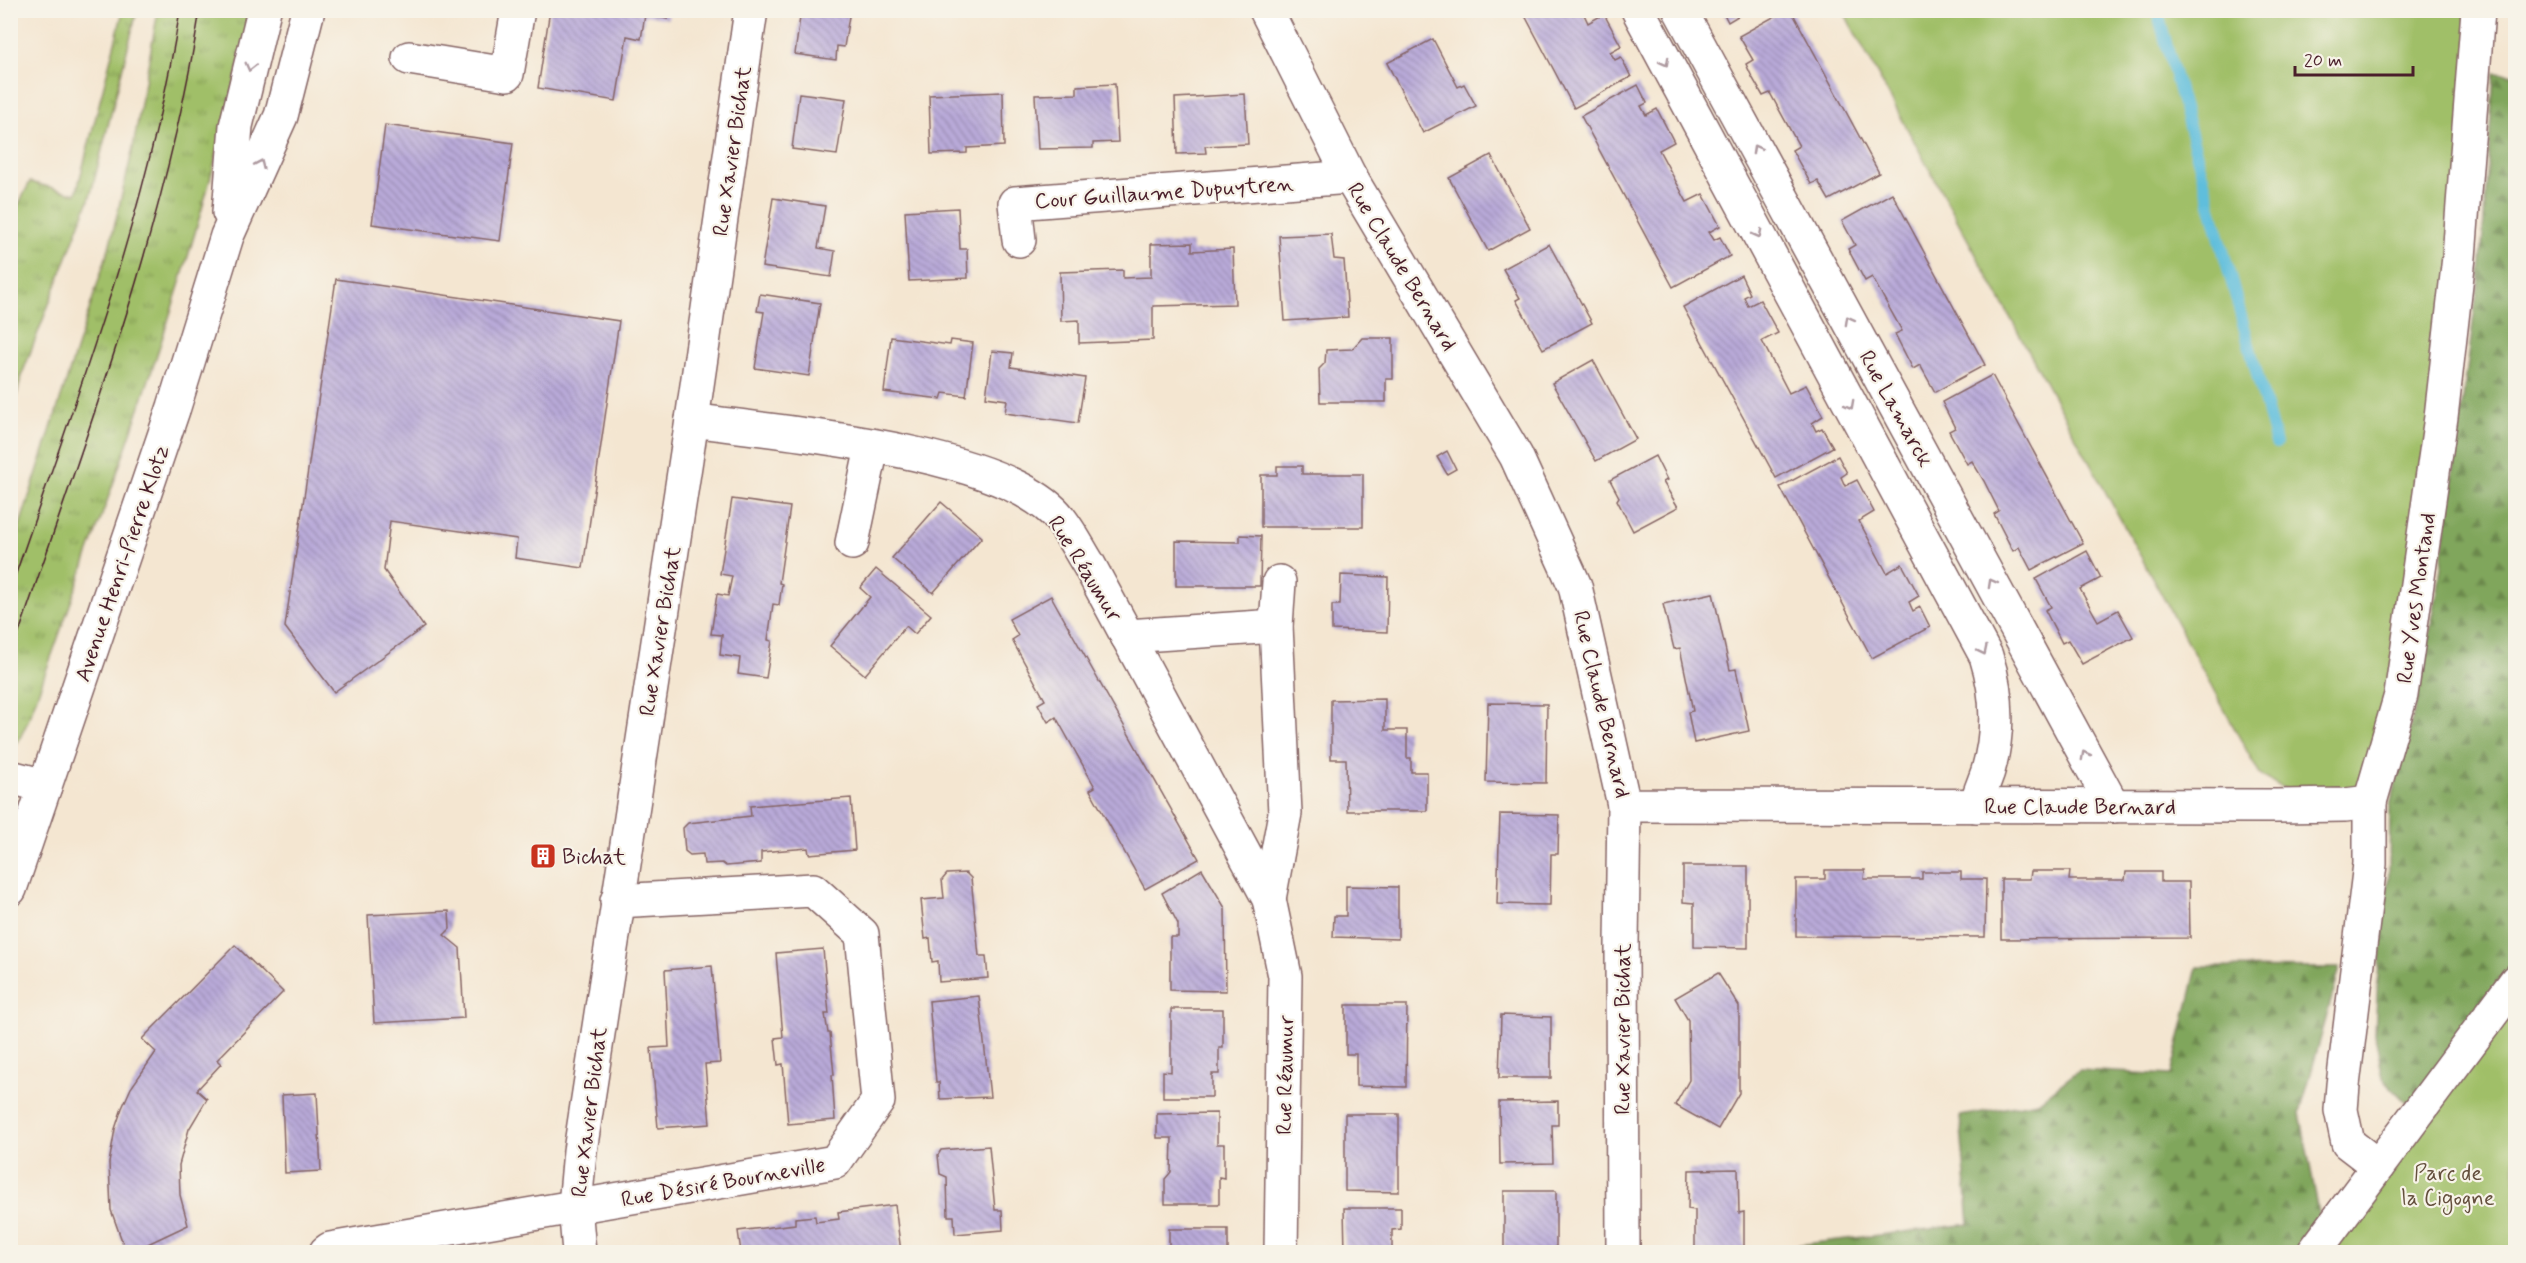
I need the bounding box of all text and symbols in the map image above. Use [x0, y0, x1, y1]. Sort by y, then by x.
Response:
scale bar [2295, 39, 2414, 77]
text: 20 m [2304, 49, 2342, 73]
one-way arrow [1658, 56, 1669, 66]
one-way arrow [245, 62, 258, 72]
street label: Rue Xavier Bichat [707, 64, 759, 238]
one-way arrow [1751, 145, 1763, 155]
one-way arrow [252, 159, 264, 170]
street label: Cour Guillaume Dupuytren [1034, 170, 1295, 216]
street label: Rue Claude Bernard [1340, 178, 1463, 356]
one-way arrow [1751, 227, 1762, 238]
one-way arrow [1845, 316, 1856, 326]
street label: Rue Lamarck [1852, 346, 1939, 472]
one-way arrow [1843, 399, 1855, 410]
street label: Avenue Henri-Pierre Klotz [69, 442, 177, 686]
street label: Rue Réaumur [1041, 511, 1128, 628]
street label: Rue Yves Montand [2391, 511, 2443, 685]
street label: Rue Xavier Bichat [634, 544, 688, 718]
one-way arrow [1988, 579, 2000, 590]
street label: Rue Claude Bernard [1566, 608, 1636, 801]
one-way arrow [1975, 644, 1987, 655]
one-way arrow [2081, 751, 2092, 761]
street label: Rue Claude Bernard [1984, 794, 2176, 822]
building icon: Bichat [528, 841, 558, 871]
place label: Bichat [562, 844, 626, 872]
street label: Rue Xavier Bichat [1610, 943, 1638, 1115]
street label: Rue Réaumur [1271, 1014, 1301, 1135]
street label: Rue Xavier Bichat [566, 1025, 614, 1199]
street label: Rue Désiré Bourneville [619, 1151, 828, 1215]
park label: Parc de la Cigogne [2401, 1160, 2495, 1216]

